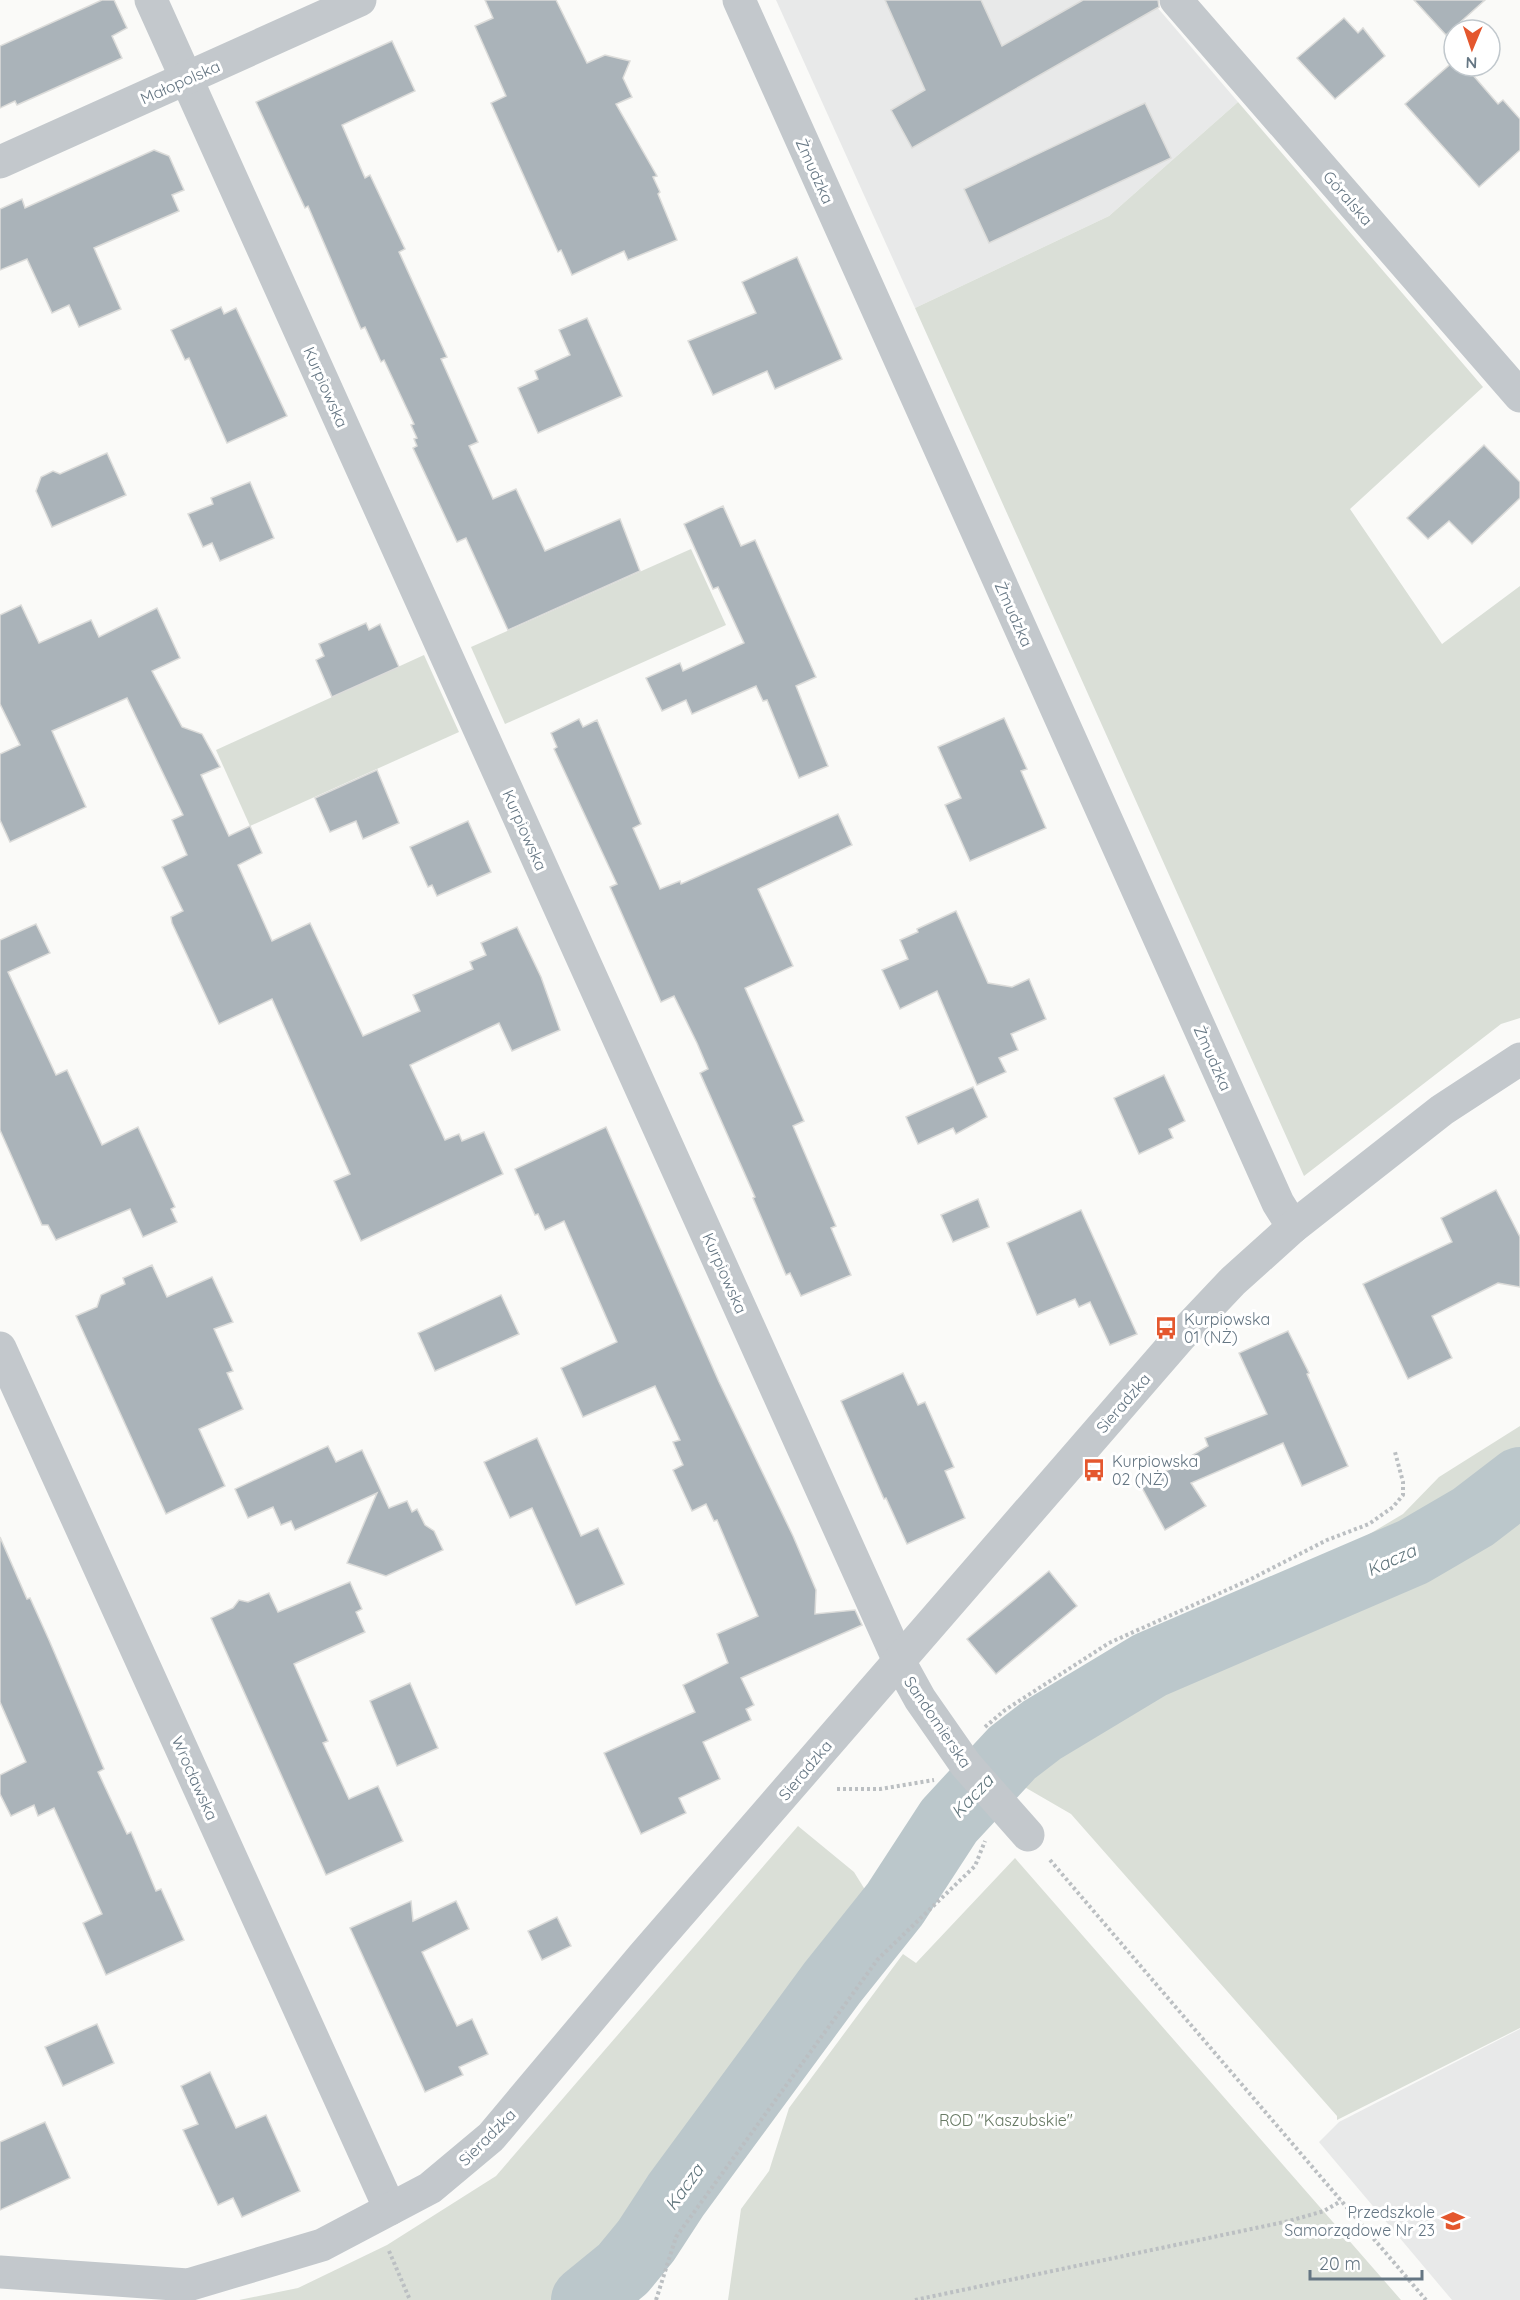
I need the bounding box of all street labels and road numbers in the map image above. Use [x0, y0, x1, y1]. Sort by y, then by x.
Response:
street label: Małopolska [137, 56, 223, 108]
street label: Żmudzka [792, 135, 838, 207]
street label: Góralska [1319, 167, 1377, 229]
street label: Kurpiowska [299, 344, 353, 430]
street label: Żmudzka [991, 578, 1037, 650]
street label: Kurpiowska [498, 787, 552, 873]
street label: Żmudzka [1190, 1022, 1236, 1094]
street label: Kurpiowska [698, 1230, 752, 1316]
street label: Sieradzka [1092, 1369, 1154, 1437]
street label: Sandomierska [900, 1672, 976, 1772]
street label: Wrocławska [168, 1733, 222, 1823]
street label: Sieradzka [774, 1736, 836, 1804]
street label: Sieradzka [454, 2104, 520, 2170]

